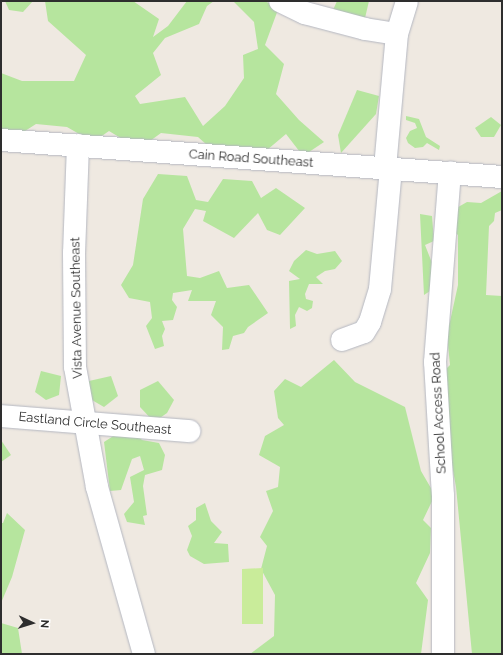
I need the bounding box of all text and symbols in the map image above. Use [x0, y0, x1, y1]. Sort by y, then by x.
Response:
street label: Cain Road Southeast [188, 147, 314, 171]
street label: Vista Avenue Southeast [68, 237, 86, 379]
street label: School Access Road [428, 352, 450, 474]
street label: Eastland Circle Southeast [18, 410, 172, 438]
north arrow [12, 603, 52, 643]
text: N [38, 619, 51, 629]

